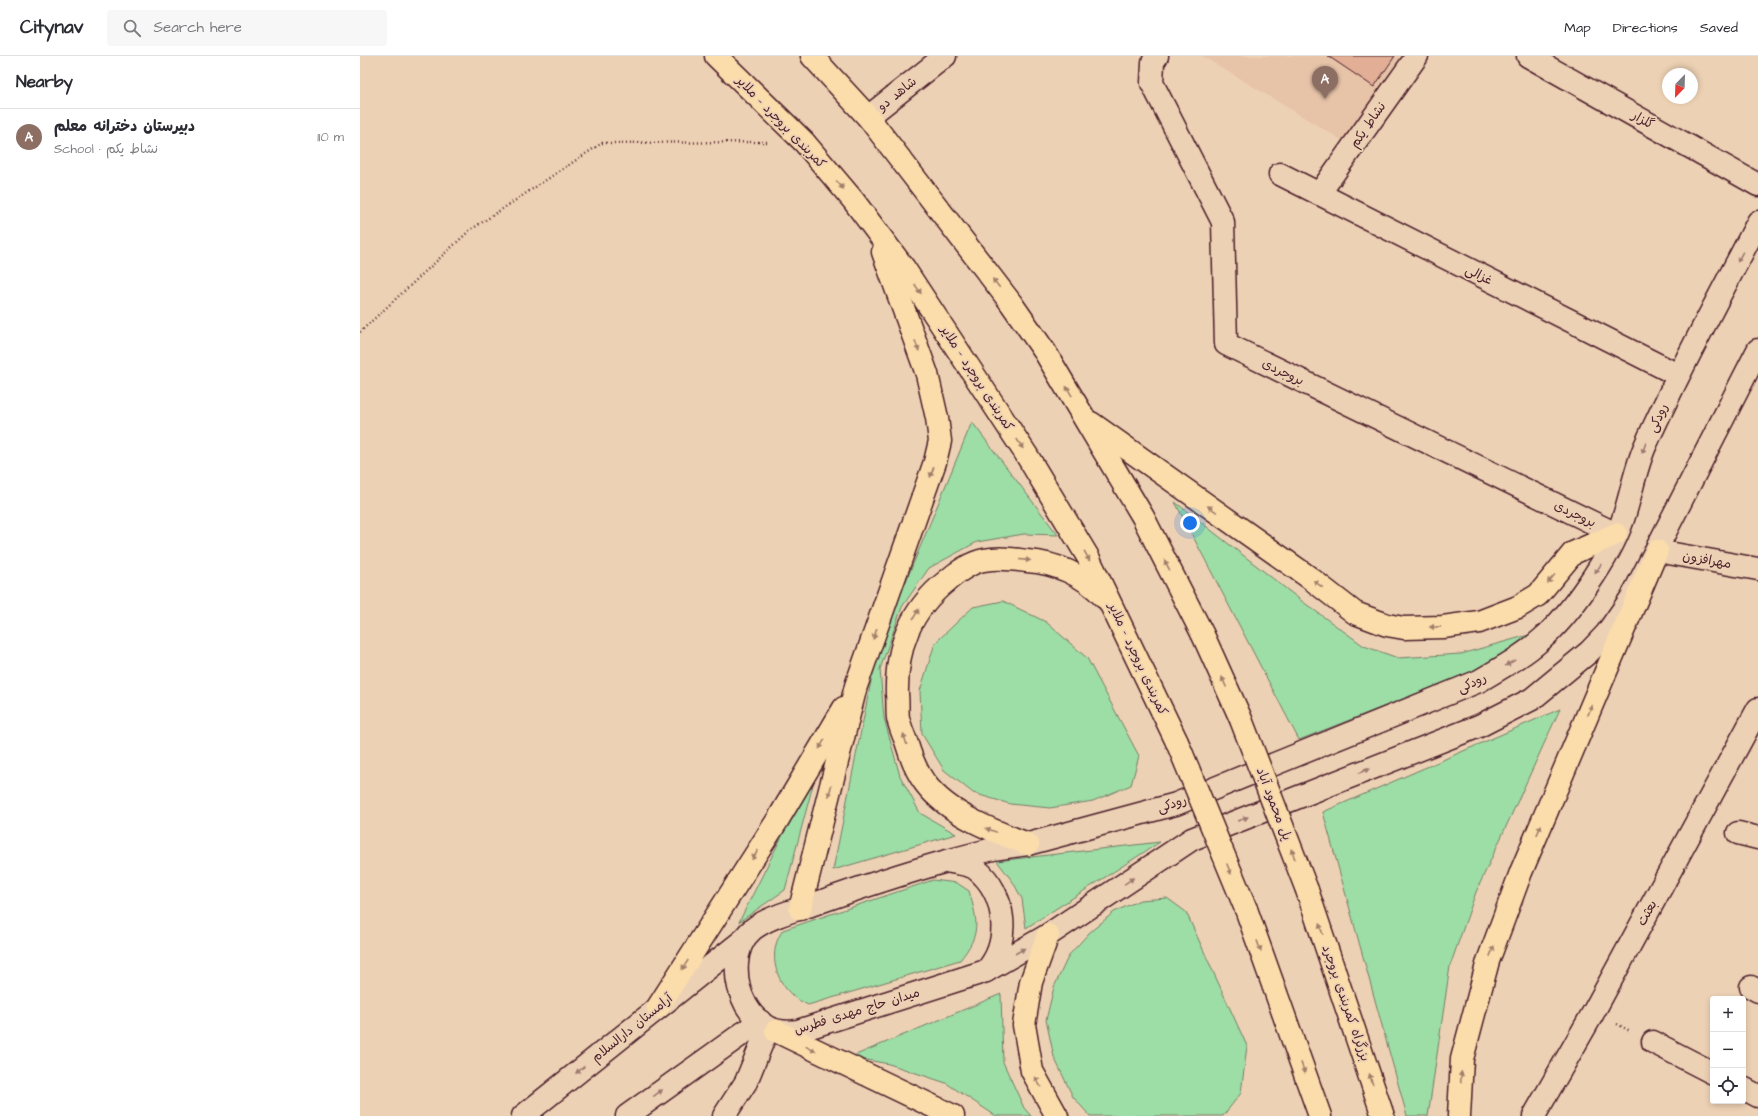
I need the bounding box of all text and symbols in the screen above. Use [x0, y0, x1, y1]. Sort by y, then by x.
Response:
search box [107, 10, 387, 46]
text: Citynav [20, 14, 83, 41]
icon: search [121, 17, 143, 39]
text: Search here [153, 17, 242, 38]
text: Map [1564, 18, 1591, 38]
text: Directions [1613, 18, 1678, 38]
text: Saved [1700, 18, 1738, 38]
pin: A [1312, 66, 1338, 99]
north arrow [1662, 68, 1698, 104]
text: Nearby [16, 70, 73, 94]
street label: کمربندی بروجرد - ملایر [731, 71, 830, 173]
street label: شاهد دو [873, 73, 921, 116]
street label: نشاط یکم [1346, 99, 1391, 152]
street label: گلزار [1628, 106, 1658, 134]
text: دبیرستان دخترانه معلم [54, 116, 195, 137]
text: A [25, 128, 33, 146]
text: 110 m [317, 128, 344, 146]
text: School · نشاط یکم [54, 140, 158, 158]
one-way arrow [835, 180, 844, 190]
one-way arrow [1737, 251, 1743, 263]
street label: غزالی [1462, 261, 1496, 289]
one-way arrow [991, 278, 1000, 289]
one-way arrow [914, 284, 922, 294]
street label: کمربندی بروجرد - ملایر [935, 321, 1018, 435]
one-way arrow [914, 341, 920, 353]
street label: بروجردی [1259, 354, 1307, 390]
one-way arrow [1065, 385, 1072, 397]
street label: رودکی [1644, 401, 1673, 435]
one-way arrow [1016, 439, 1024, 450]
one-way arrow [1641, 443, 1647, 455]
one-way arrow [929, 466, 935, 478]
street label: بروجردی [1551, 496, 1599, 532]
one-way arrow [1207, 505, 1217, 513]
your location [1180, 513, 1200, 533]
street label: مهرافزون [1681, 547, 1733, 573]
one-way arrow [1084, 550, 1091, 562]
one-way arrow [1019, 557, 1031, 564]
one-way arrow [1164, 559, 1171, 571]
one-way arrow [1594, 564, 1602, 574]
one-way arrow [1547, 574, 1556, 584]
one-way arrow [1312, 580, 1323, 588]
street label: کمربندی بروجرد - ملایر [1103, 599, 1172, 719]
one-way arrow [912, 609, 920, 619]
one-way arrow [1428, 624, 1441, 630]
one-way arrow [871, 629, 877, 641]
one-way arrow [1504, 660, 1516, 667]
street label: رودکی [1455, 668, 1489, 697]
one-way arrow [1221, 675, 1227, 687]
one-way arrow [1587, 704, 1593, 716]
one-way arrow [902, 733, 908, 745]
one-way arrow [819, 738, 826, 750]
street label: پل محمود آباد [1252, 765, 1296, 843]
one-way arrow [1358, 768, 1370, 774]
one-way arrow [826, 785, 832, 798]
street label: رودکی [1155, 791, 1189, 817]
one-way arrow [1237, 816, 1248, 822]
one-way arrow [1536, 825, 1542, 836]
one-way arrow [986, 827, 997, 833]
one-way arrow [1290, 848, 1296, 860]
one-way arrow [752, 849, 759, 861]
one-way arrow [1227, 863, 1233, 875]
one-way arrow [1124, 877, 1134, 885]
street label: بعثت [1633, 897, 1661, 929]
one-way arrow [1317, 923, 1323, 935]
one-way arrow [1256, 940, 1262, 952]
street label: بزرگراه کمربندی بروجرد [1318, 942, 1374, 1064]
one-way arrow [1489, 945, 1495, 957]
one-way arrow [1014, 948, 1026, 955]
one-way arrow [682, 959, 689, 970]
street label: میدان حاج مهدی فطرس [792, 983, 922, 1039]
street label: آرامستان دارالسلام [588, 989, 678, 1067]
map controls [1710, 996, 1746, 1104]
button: + [1710, 996, 1746, 1032]
button: − [1710, 1032, 1746, 1068]
one-way arrow [805, 1046, 817, 1052]
one-way arrow [1301, 1062, 1307, 1074]
one-way arrow [575, 1065, 586, 1074]
button: locate [1710, 1068, 1746, 1104]
one-way arrow [1458, 1070, 1464, 1083]
one-way arrow [1368, 1073, 1374, 1085]
one-way arrow [1035, 1076, 1042, 1088]
one-way arrow [653, 1089, 663, 1097]

